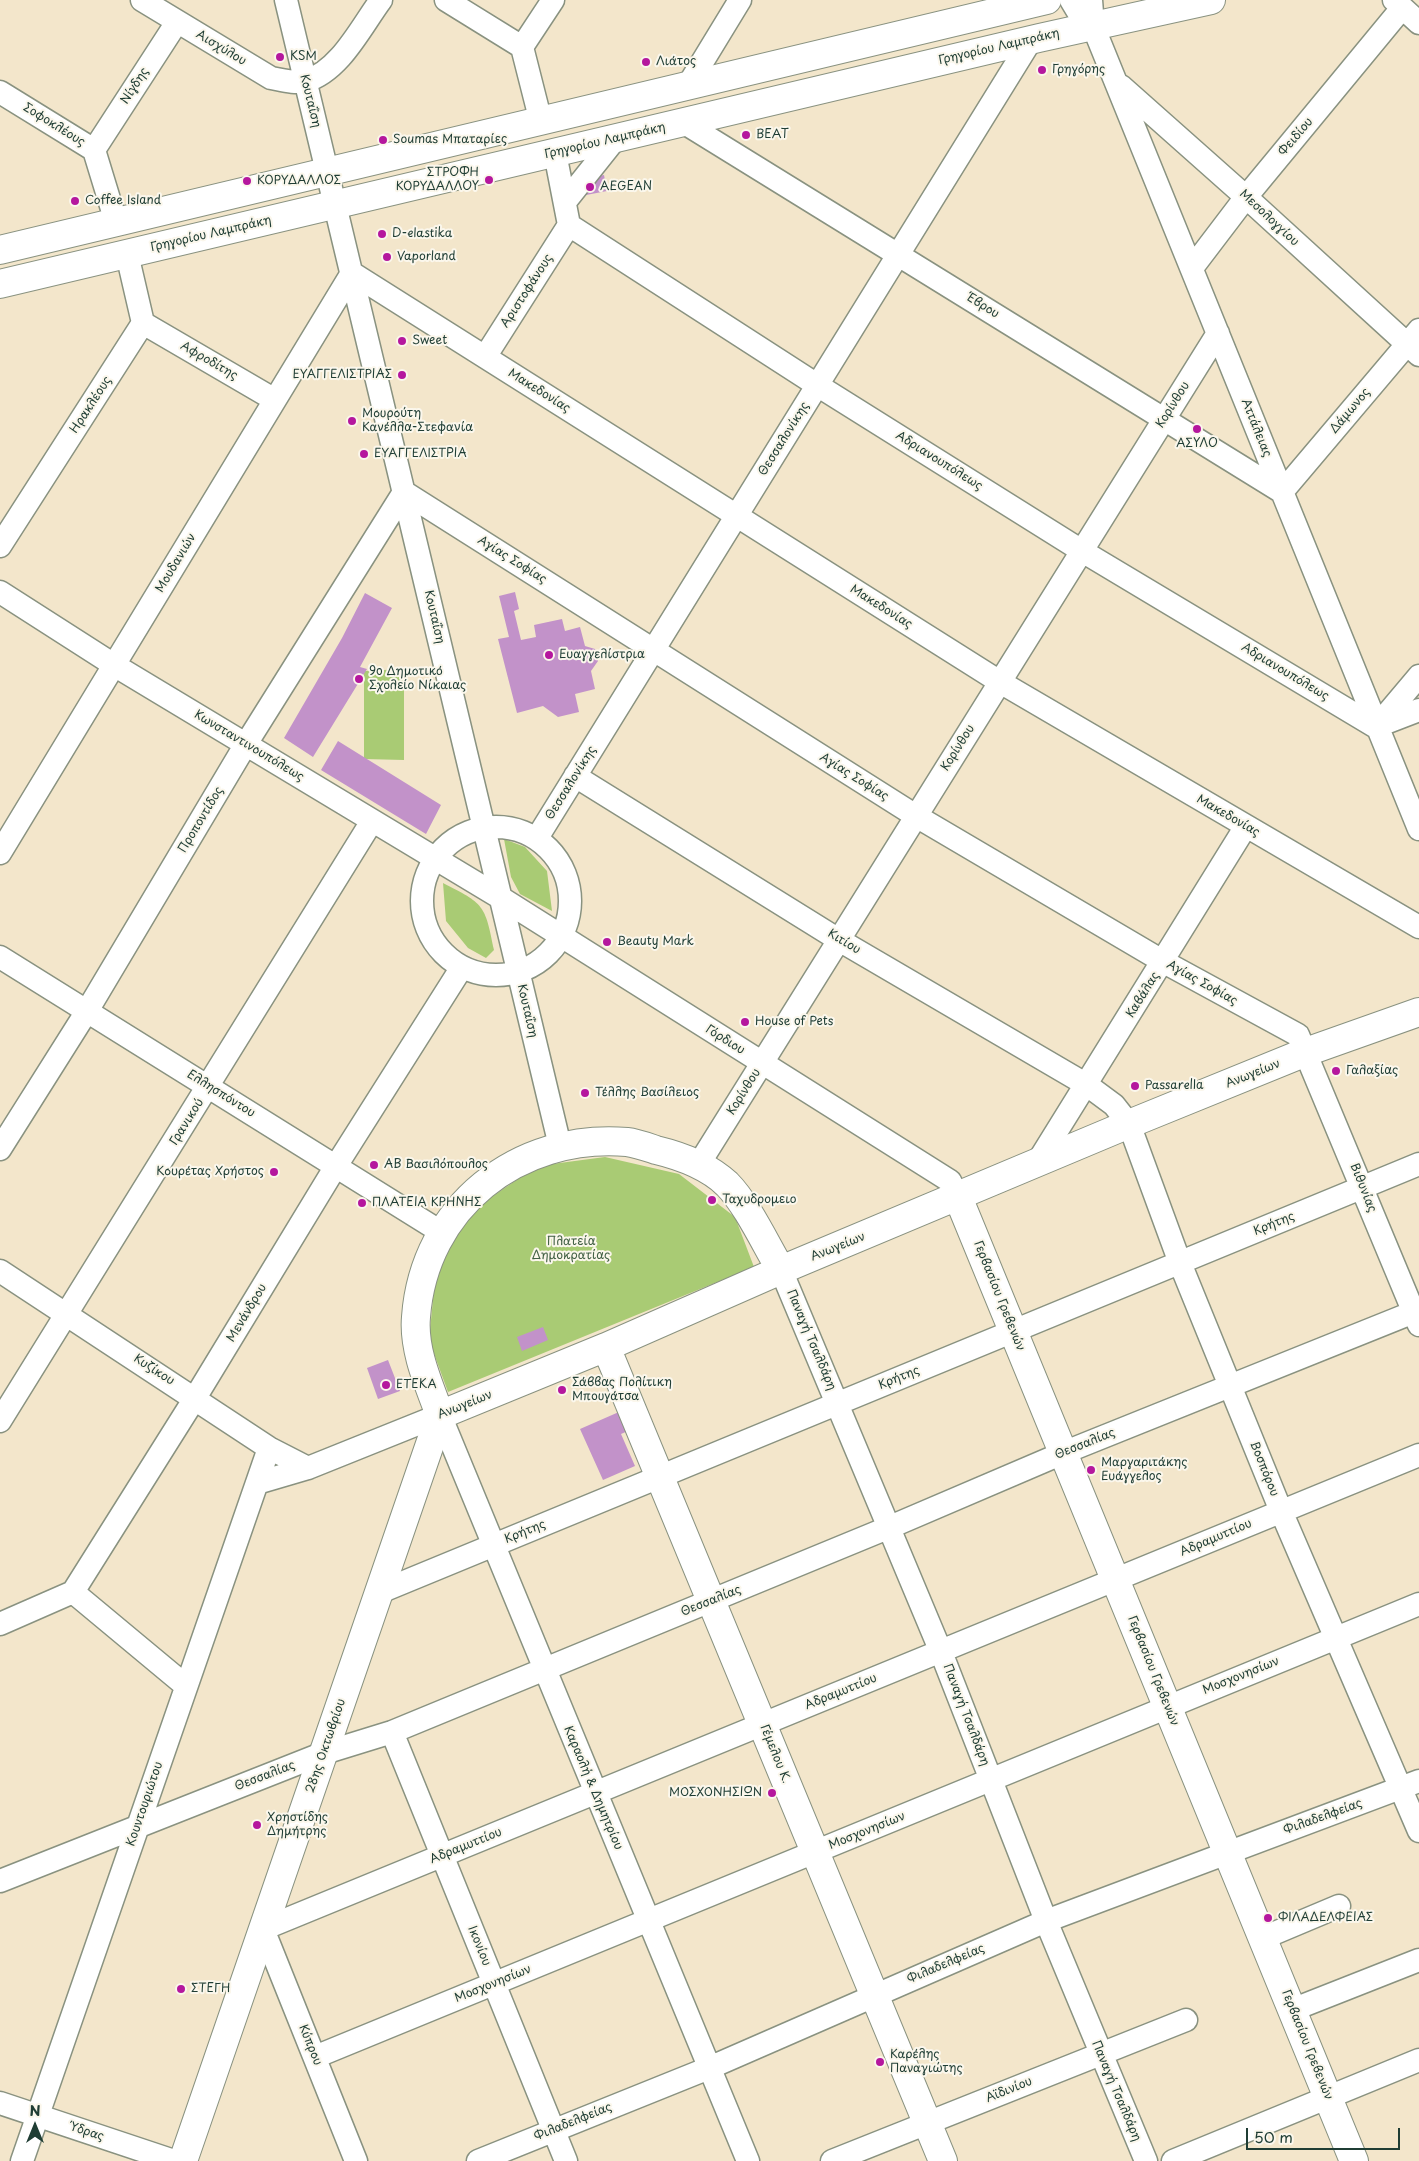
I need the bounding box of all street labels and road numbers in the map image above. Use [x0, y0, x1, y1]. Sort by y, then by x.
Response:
street label: Γρηγορίου Λαμπράκη [937, 26, 1061, 68]
street label: Αισχύλου [193, 27, 249, 69]
street label: Νίγδης [118, 65, 152, 107]
street label: Κουταΐση [296, 73, 324, 129]
street label: Σοφοκλέους [20, 100, 88, 150]
street label: Φειδίου [1276, 115, 1316, 159]
street label: Γρηγορίου Λαμπράκη [543, 120, 667, 162]
street label: Μεσολογγίου [1236, 187, 1302, 249]
street label: Γρηγορίου Λαμπράκη [149, 213, 273, 255]
street label: Αριστοφάνους [498, 252, 556, 330]
street label: Έβρου [964, 291, 1002, 321]
street label: Αφροδίτης [178, 339, 240, 383]
street label: Μακεδονίας [505, 366, 573, 416]
street label: Ηρακλέους [67, 374, 115, 436]
street label: Κορίνθου [1153, 379, 1193, 431]
street label: Δάμωνος [1327, 385, 1373, 437]
street label: Αττάλειας [1238, 397, 1274, 459]
street label: Θεσσαλονίκης [756, 400, 812, 478]
street label: Αδριανουπόλεως [893, 429, 985, 493]
street label: Μουδανιών [153, 531, 199, 595]
street label: Αγίας Σοφίας [475, 533, 549, 587]
street label: Μακεδονίας [847, 582, 915, 632]
street label: Κουταΐση [421, 589, 447, 645]
street label: Αδριανουπόλεως [1239, 640, 1331, 704]
street label: Κωνσταντινουπόλεως [192, 708, 306, 784]
street label: Κορίνθου [938, 722, 978, 774]
street label: Θεσσαλονίκης [543, 744, 599, 822]
street label: Αγίας Σοφίας [817, 750, 891, 804]
street label: Προποντίδος [176, 784, 226, 856]
street label: Μακεδονίας [1194, 792, 1262, 840]
street label: Κιτίου [825, 927, 863, 957]
street label: Αγίας Σοφίας [1164, 958, 1240, 1008]
street label: Καβάλας [1123, 969, 1163, 1021]
street label: Κουταΐση [514, 983, 540, 1039]
street label: Γόρδιου [703, 1022, 747, 1058]
street label: Ανωγείων [1224, 1057, 1282, 1091]
street label: Κορίνθου [724, 1066, 764, 1118]
street label: Ελλησπόντου [184, 1067, 258, 1121]
street label: Γρανικού [167, 1096, 207, 1148]
street label: Βιθυνίας [1347, 1161, 1379, 1215]
street label: Κρήτης [1251, 1209, 1297, 1239]
street label: Ανωγείων [809, 1230, 867, 1264]
street label: Γερβασίου Γρεβενών [970, 1239, 1028, 1353]
street label: Μενάνδρου [224, 1281, 270, 1345]
street label: Παναγή Τσαλδάρη [783, 1288, 839, 1392]
street label: Κυζίκου [131, 1352, 177, 1388]
street label: Κρήτης [876, 1363, 922, 1393]
street label: Ανωγείων [436, 1388, 494, 1422]
street label: Θεσσαλίας [1053, 1425, 1117, 1463]
street label: Βοσπόρου [1246, 1439, 1282, 1499]
street label: Αδραμυττίου [1178, 1516, 1254, 1560]
street label: Κρήτης [502, 1517, 548, 1547]
street label: Θεσσαλίας [679, 1582, 743, 1620]
street label: Γερβασίου Γρεβενών [1124, 1614, 1182, 1728]
street label: Μοσχονησίων [1201, 1654, 1281, 1698]
street label: Παναγή Τσαλδάρη [940, 1662, 992, 1768]
street label: Αδραμυττίου [803, 1671, 879, 1713]
street label: 28ης Οκτωβρίου [303, 1697, 349, 1795]
street label: Γέμελου Κ. [757, 1723, 793, 1785]
street label: Καραολή & Δημητρίου [560, 1724, 626, 1852]
street label: Θεσσαλίας [233, 1758, 297, 1794]
street label: Κουντουριώτου [124, 1760, 166, 1848]
street label: Φιλαδελφείας [1282, 1796, 1364, 1838]
street label: Μοσχονησίων [827, 1809, 907, 1853]
street label: Αδραμυττίου [428, 1825, 504, 1867]
street label: Ικονίου [464, 1924, 494, 1968]
street label: Φιλαδελφείας [905, 1941, 987, 1987]
street label: Μοσχονησίων [453, 1962, 533, 2006]
street label: Γερβασίου Γρεβενών [1278, 1988, 1336, 2102]
street label: Κύπρου [295, 2022, 325, 2068]
street label: Παναγή Τσαλδάρη [1088, 2039, 1144, 2143]
street label: Αϊδινίου [984, 2074, 1034, 2106]
street label: Φιλαδελφείας [532, 2100, 614, 2144]
street label: Ύδρας [68, 2120, 106, 2144]

